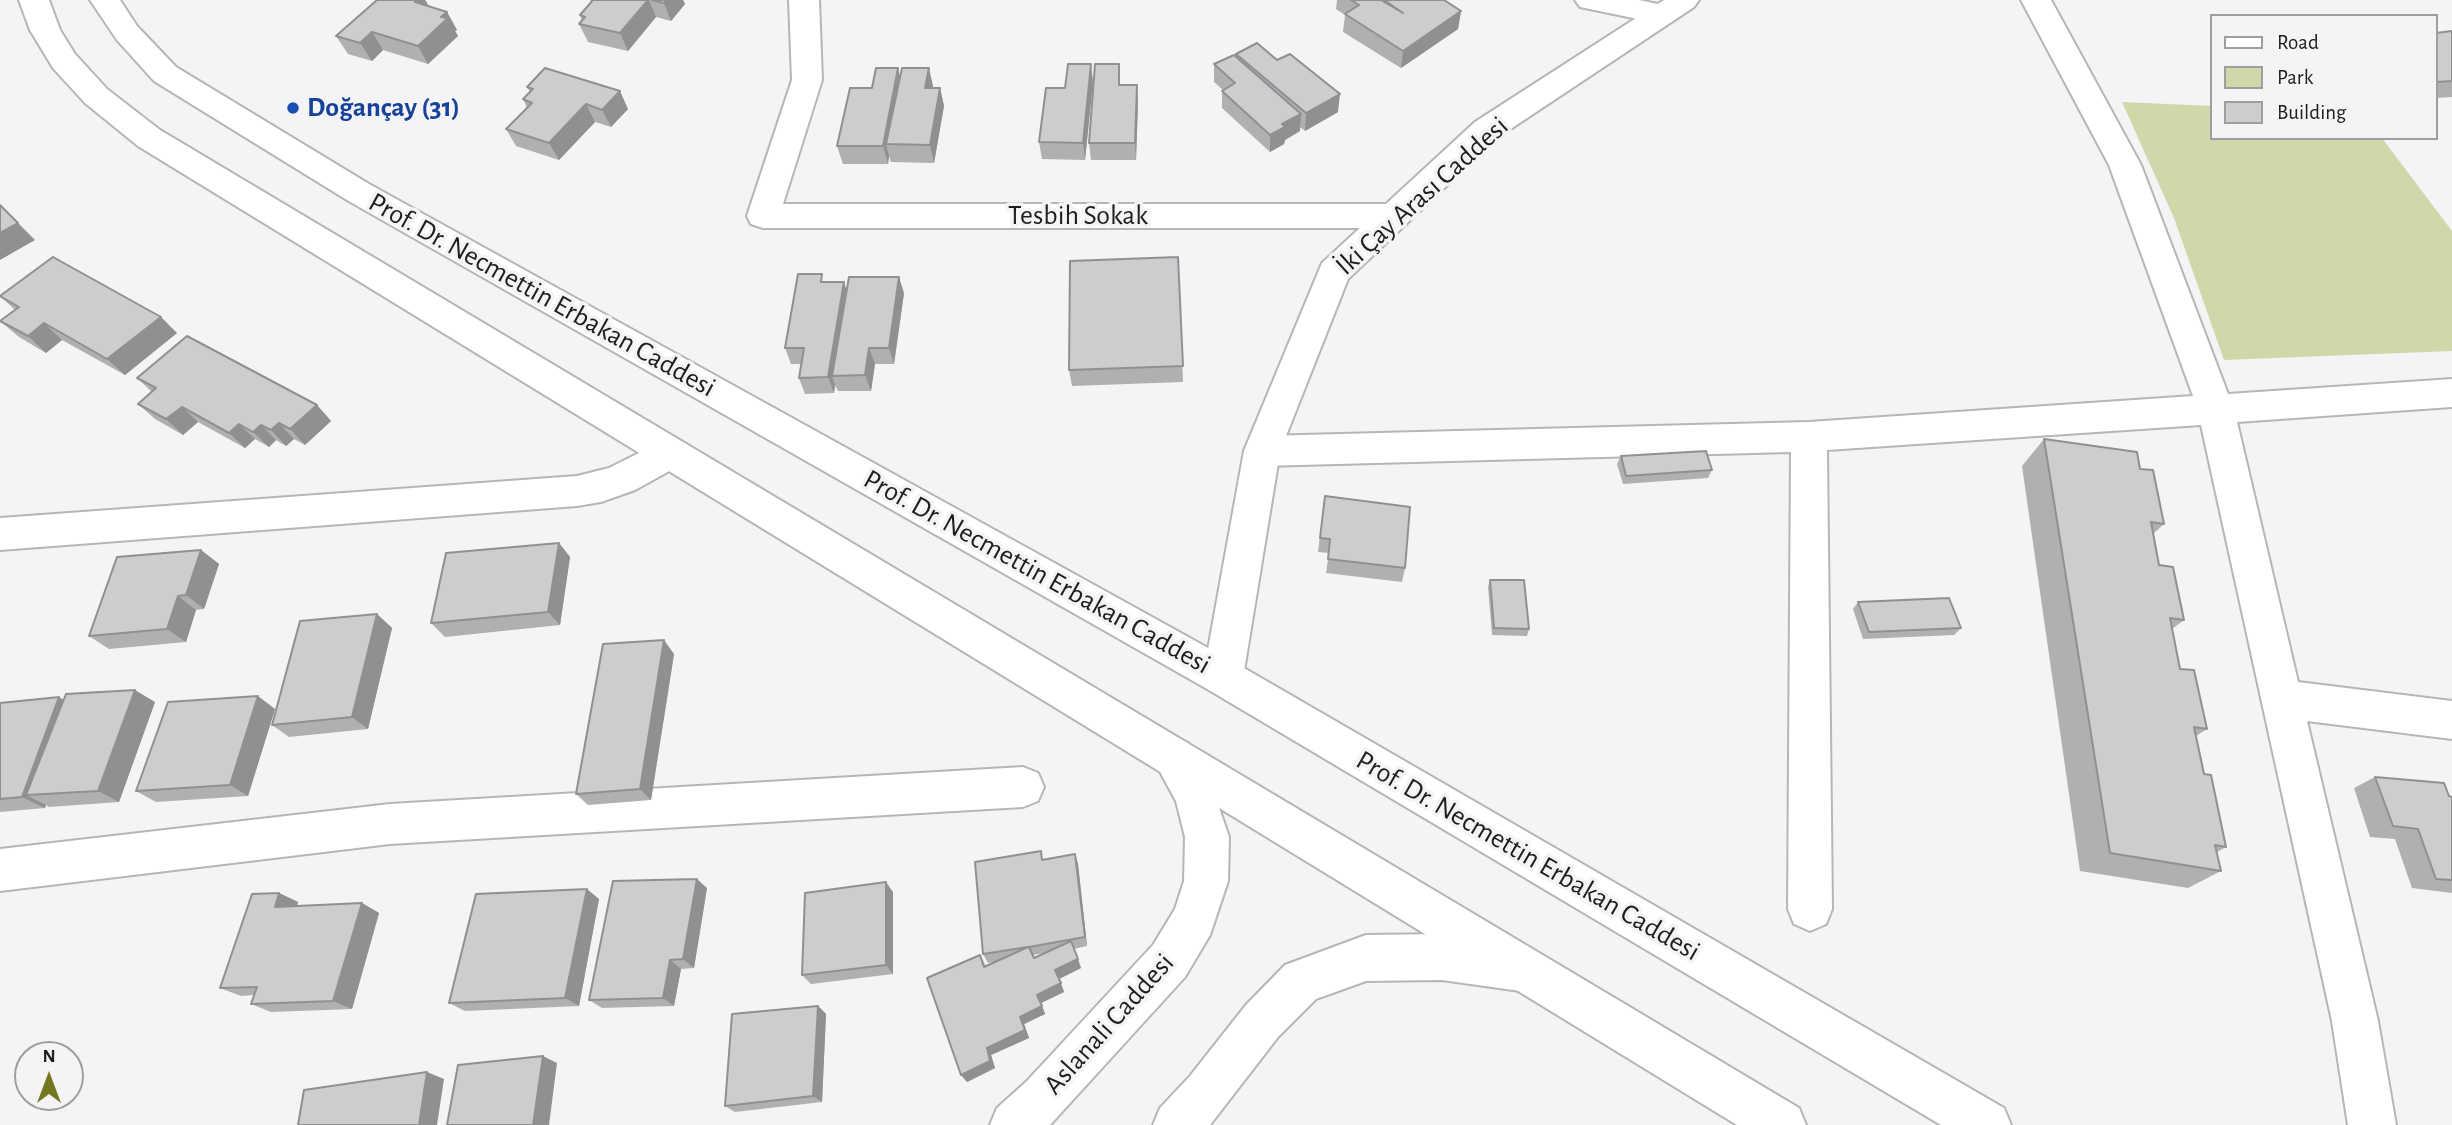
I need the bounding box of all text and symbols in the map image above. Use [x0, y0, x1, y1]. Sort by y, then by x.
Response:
legend [2210, 14, 2438, 140]
text: Road [2277, 32, 2319, 53]
text: Park [2277, 67, 2313, 88]
place label: Doğançay (31) [307, 91, 460, 125]
marker: Doğançay (31) [285, 100, 301, 116]
text: Building [2277, 102, 2346, 123]
street label: İki Çay Arası Caddesi [1329, 110, 1515, 282]
street label: Prof. Dr. Necmettin Erbakan Caddesi [363, 185, 721, 405]
street label: Tesbih Sokak [1008, 199, 1148, 233]
street label: Prof. Dr. Necmettin Erbakan Caddesi [858, 462, 1216, 682]
street label: Prof. Dr. Necmettin Erbakan Caddesi [1350, 744, 1706, 968]
street label: Aslanali Caddesi [1037, 946, 1181, 1102]
north arrow [14, 1041, 84, 1111]
text: N [42, 1047, 56, 1066]

